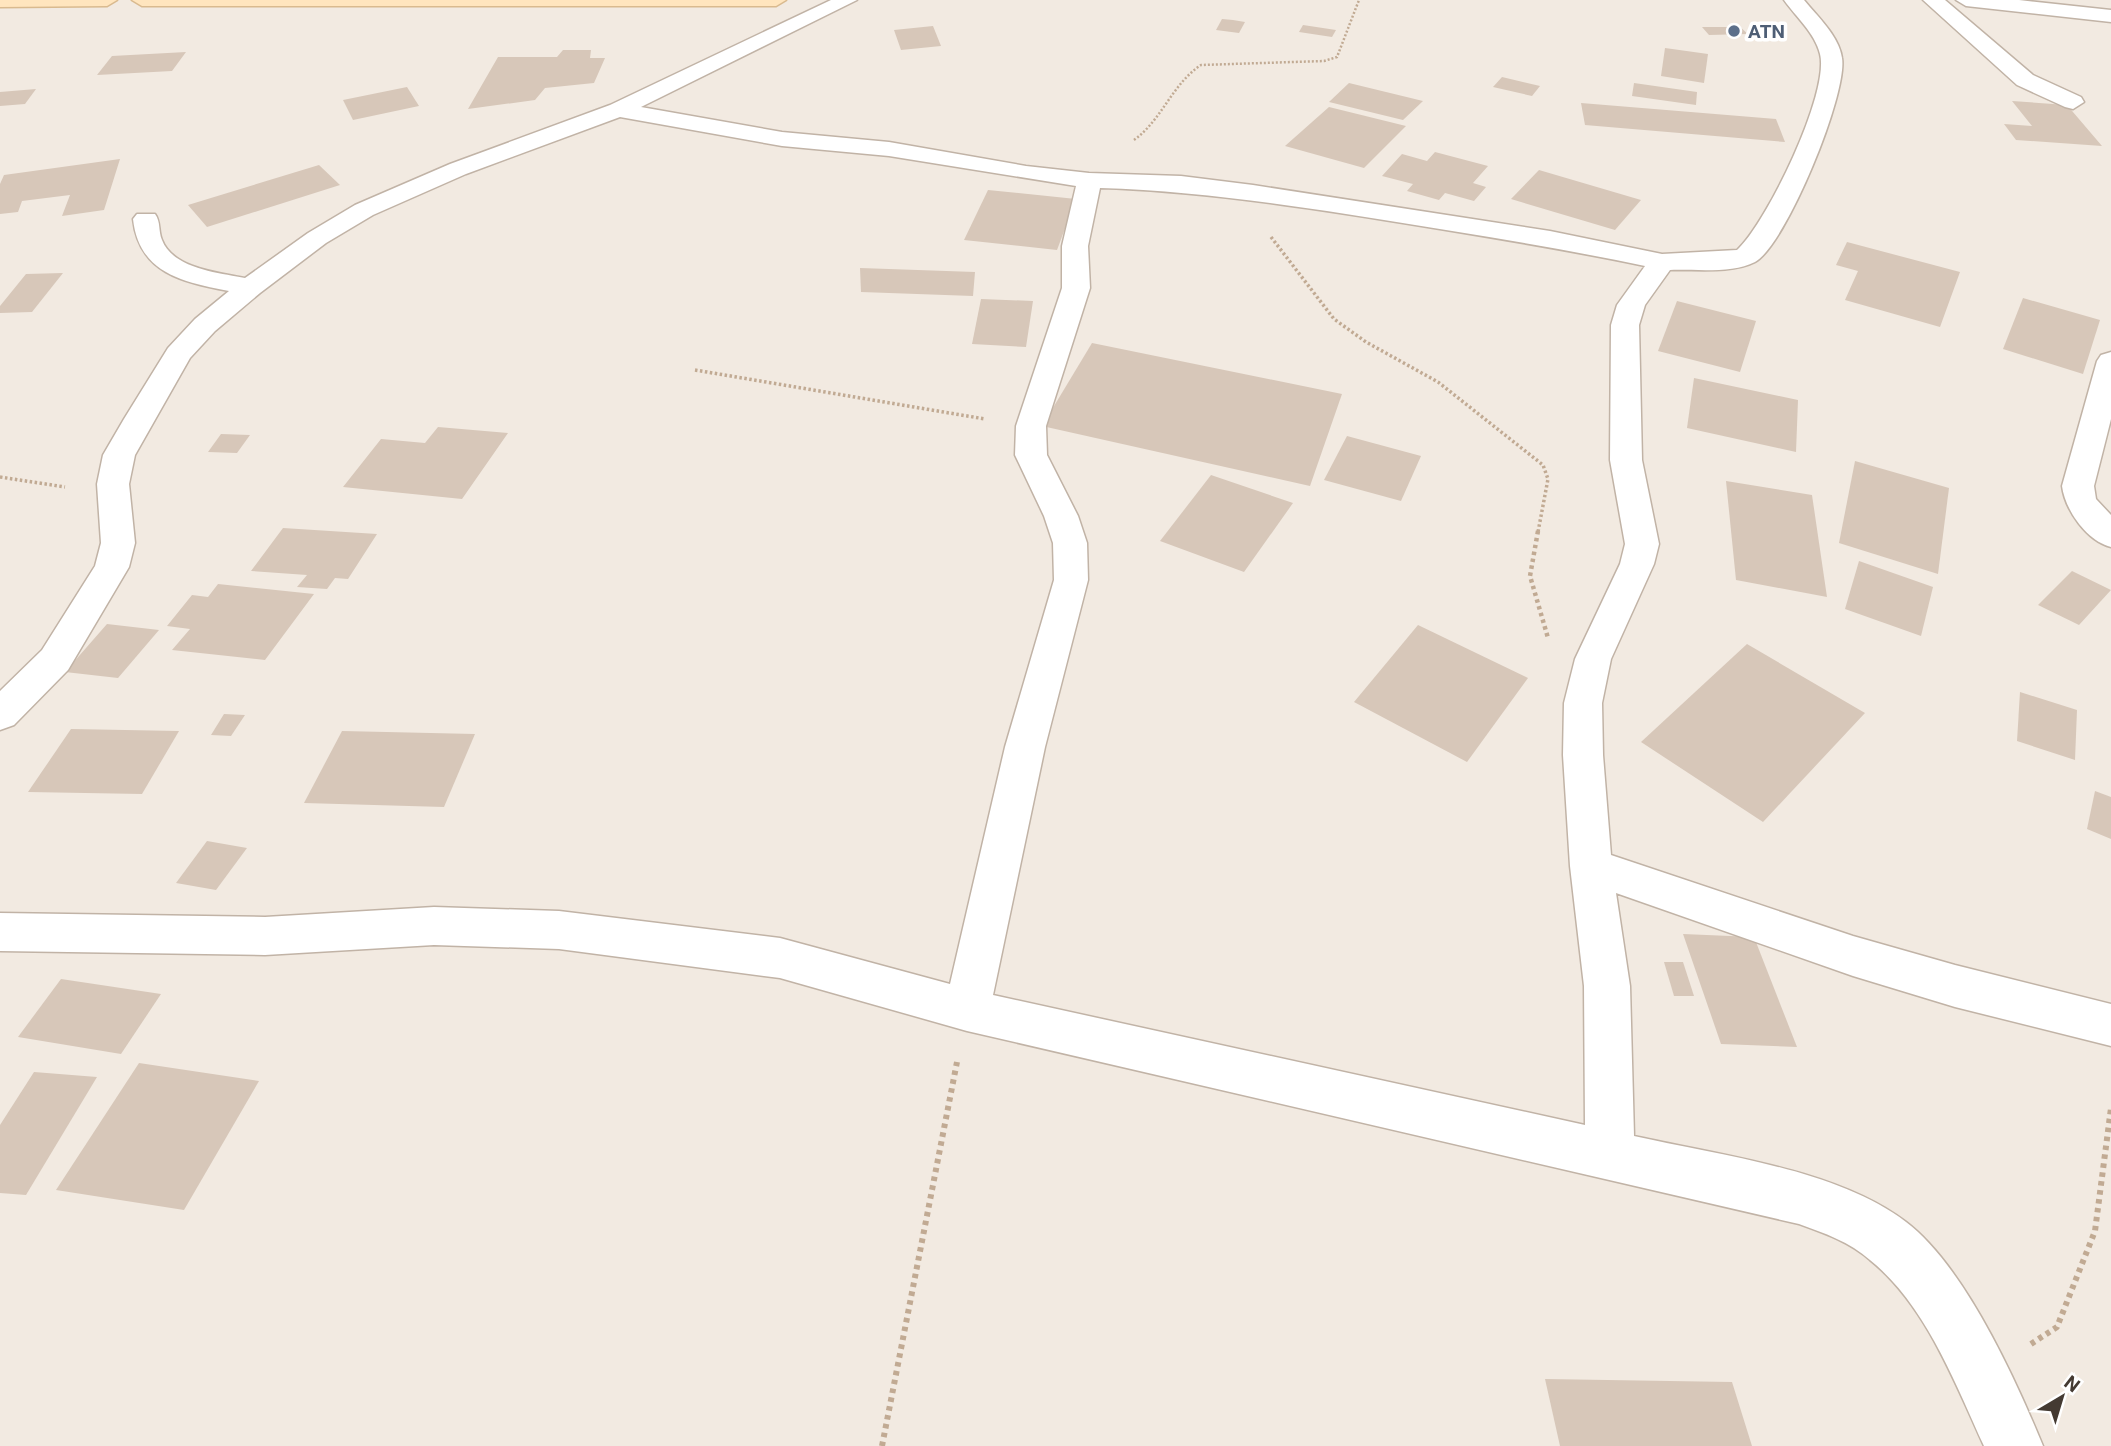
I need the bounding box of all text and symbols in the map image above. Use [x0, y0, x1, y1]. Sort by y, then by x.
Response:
place label: ATN [1748, 20, 1785, 43]
marker: ATN [1726, 23, 1742, 39]
north arrow [2027, 1362, 2097, 1432]
text: N [2060, 1371, 2085, 1397]

